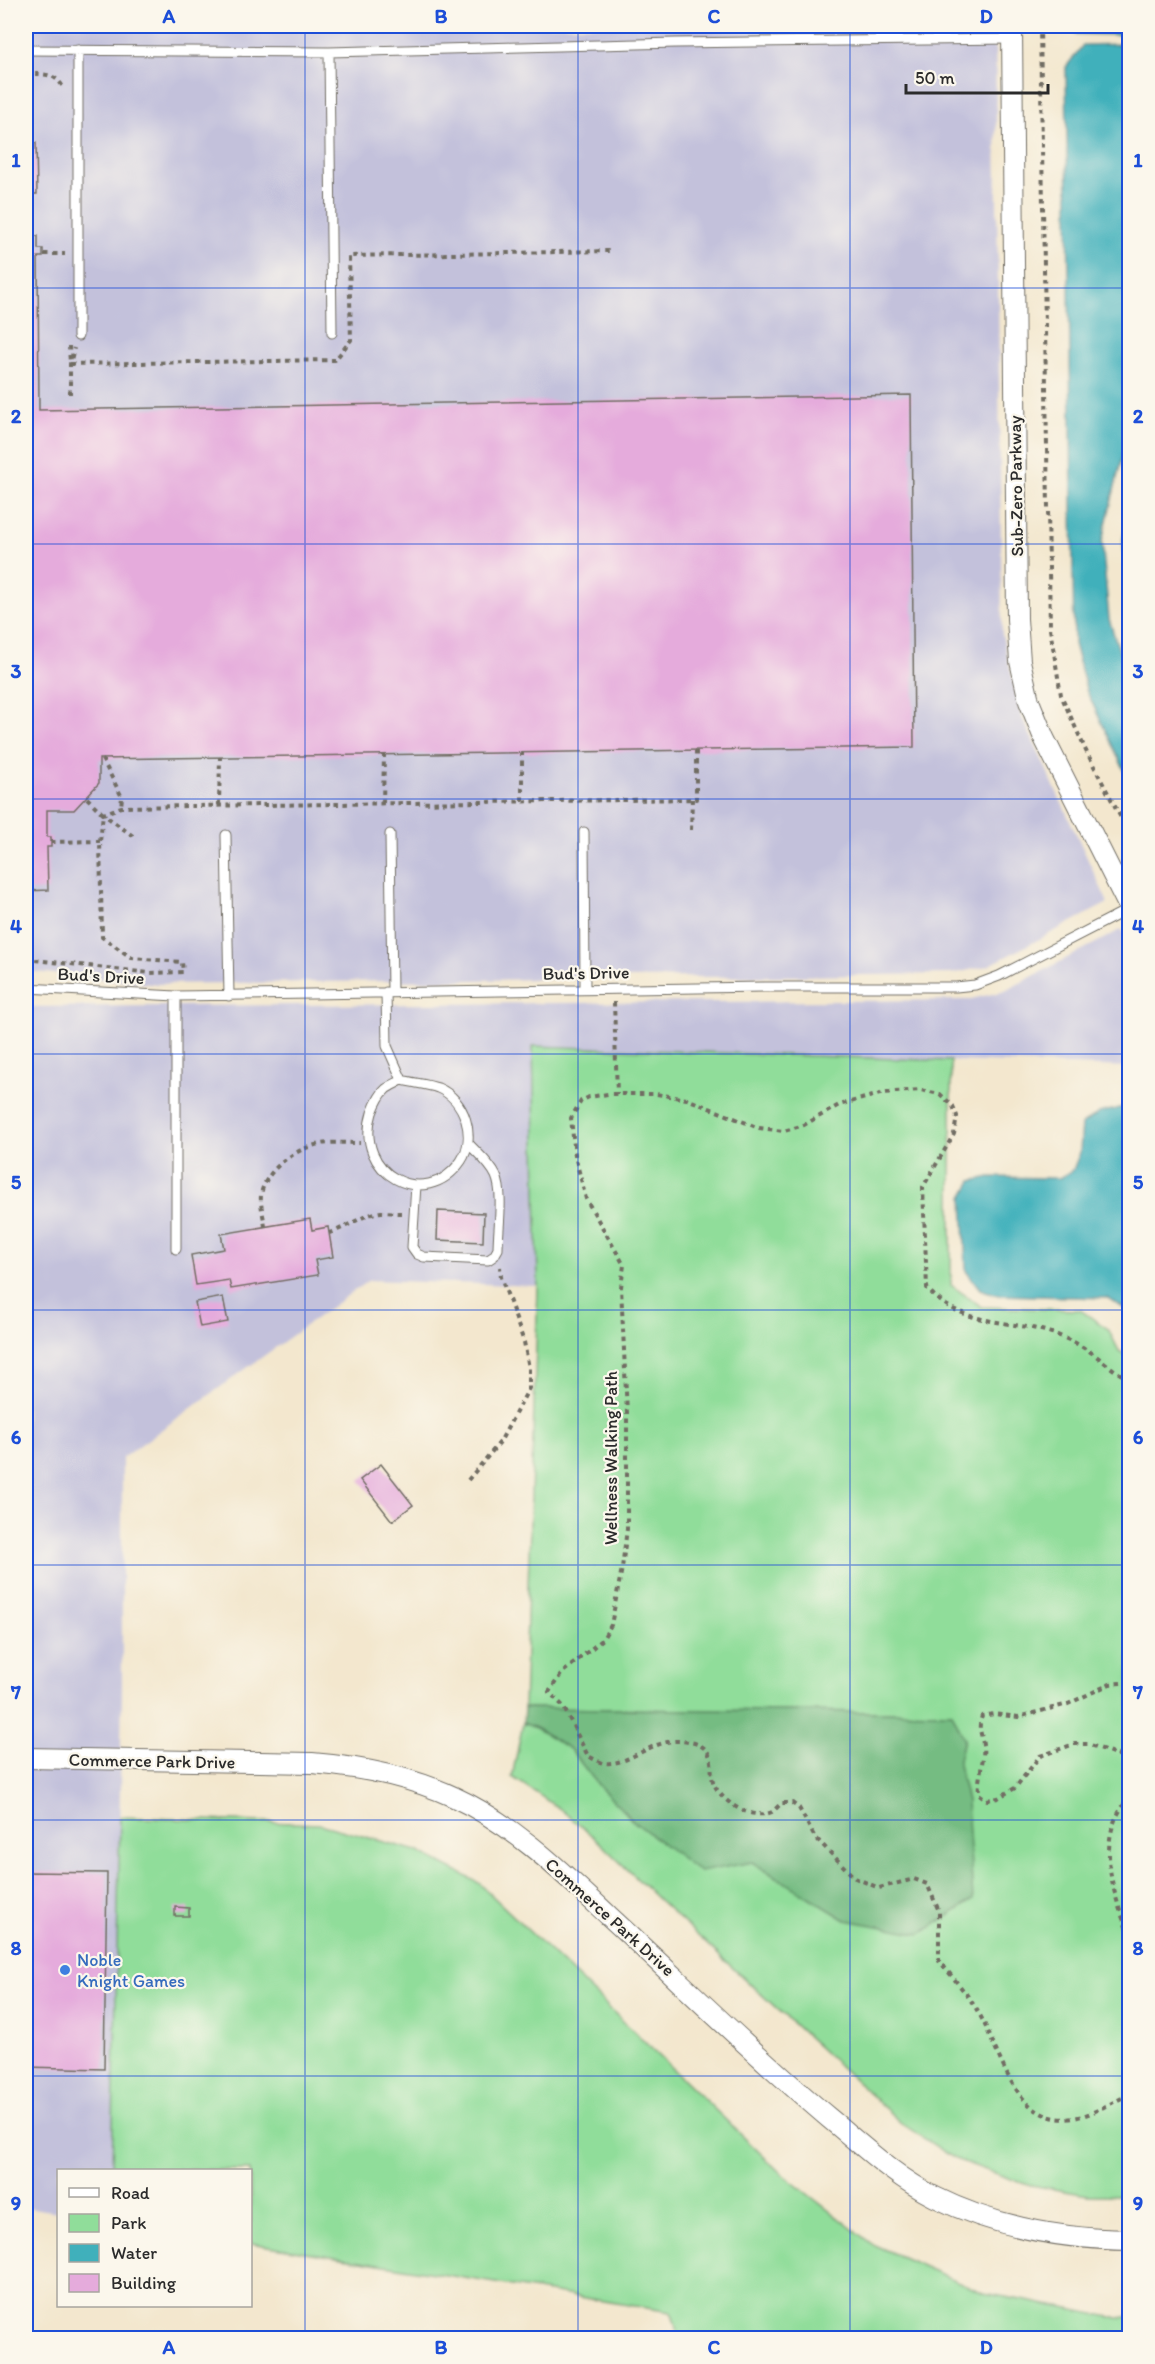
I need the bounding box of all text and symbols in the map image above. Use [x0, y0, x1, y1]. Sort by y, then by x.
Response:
text: A [162, 4, 176, 28]
text: B [435, 4, 448, 28]
text: C [708, 4, 721, 28]
text: D [979, 4, 993, 28]
scale bar [906, 57, 1048, 95]
text: 50 m [915, 67, 955, 89]
text: 1 [11, 148, 21, 172]
text: 1 [1133, 148, 1143, 172]
text: 2 [11, 404, 22, 428]
text: 2 [1133, 404, 1144, 428]
street label: Sub-Zero Parkway [1004, 415, 1028, 557]
text: 3 [11, 659, 22, 683]
text: 3 [1133, 659, 1144, 683]
text: 4 [10, 914, 22, 938]
text: 4 [1132, 914, 1144, 938]
street label: Bud's Drive [542, 961, 630, 985]
street label: Bud's Drive [57, 963, 145, 989]
text: 5 [11, 1170, 22, 1194]
text: 5 [1133, 1170, 1144, 1194]
street label: Wellness Walking Path [600, 1371, 622, 1545]
text: 6 [11, 1425, 22, 1449]
text: 6 [1133, 1425, 1144, 1449]
text: 7 [10, 1680, 21, 1704]
text: 7 [1132, 1680, 1143, 1704]
street label: Commerce Park Drive [68, 1749, 236, 1773]
street label: Commerce Park Drive [541, 1853, 679, 1981]
text: 8 [11, 1936, 22, 1960]
text: 8 [1133, 1936, 1144, 1960]
place label: Noble Knight Games [77, 1949, 185, 1992]
marker: Noble Knight Games [58, 1963, 72, 1977]
legend [57, 2169, 252, 2307]
text: Road [111, 2182, 150, 2204]
text: 9 [11, 2191, 21, 2215]
text: 9 [1133, 2191, 1143, 2215]
text: Park [111, 2212, 146, 2234]
text: Water [111, 2242, 157, 2264]
text: Building [111, 2272, 177, 2294]
text: A [162, 2335, 176, 2359]
text: B [435, 2335, 448, 2359]
text: C [708, 2335, 721, 2359]
text: D [979, 2335, 993, 2359]

